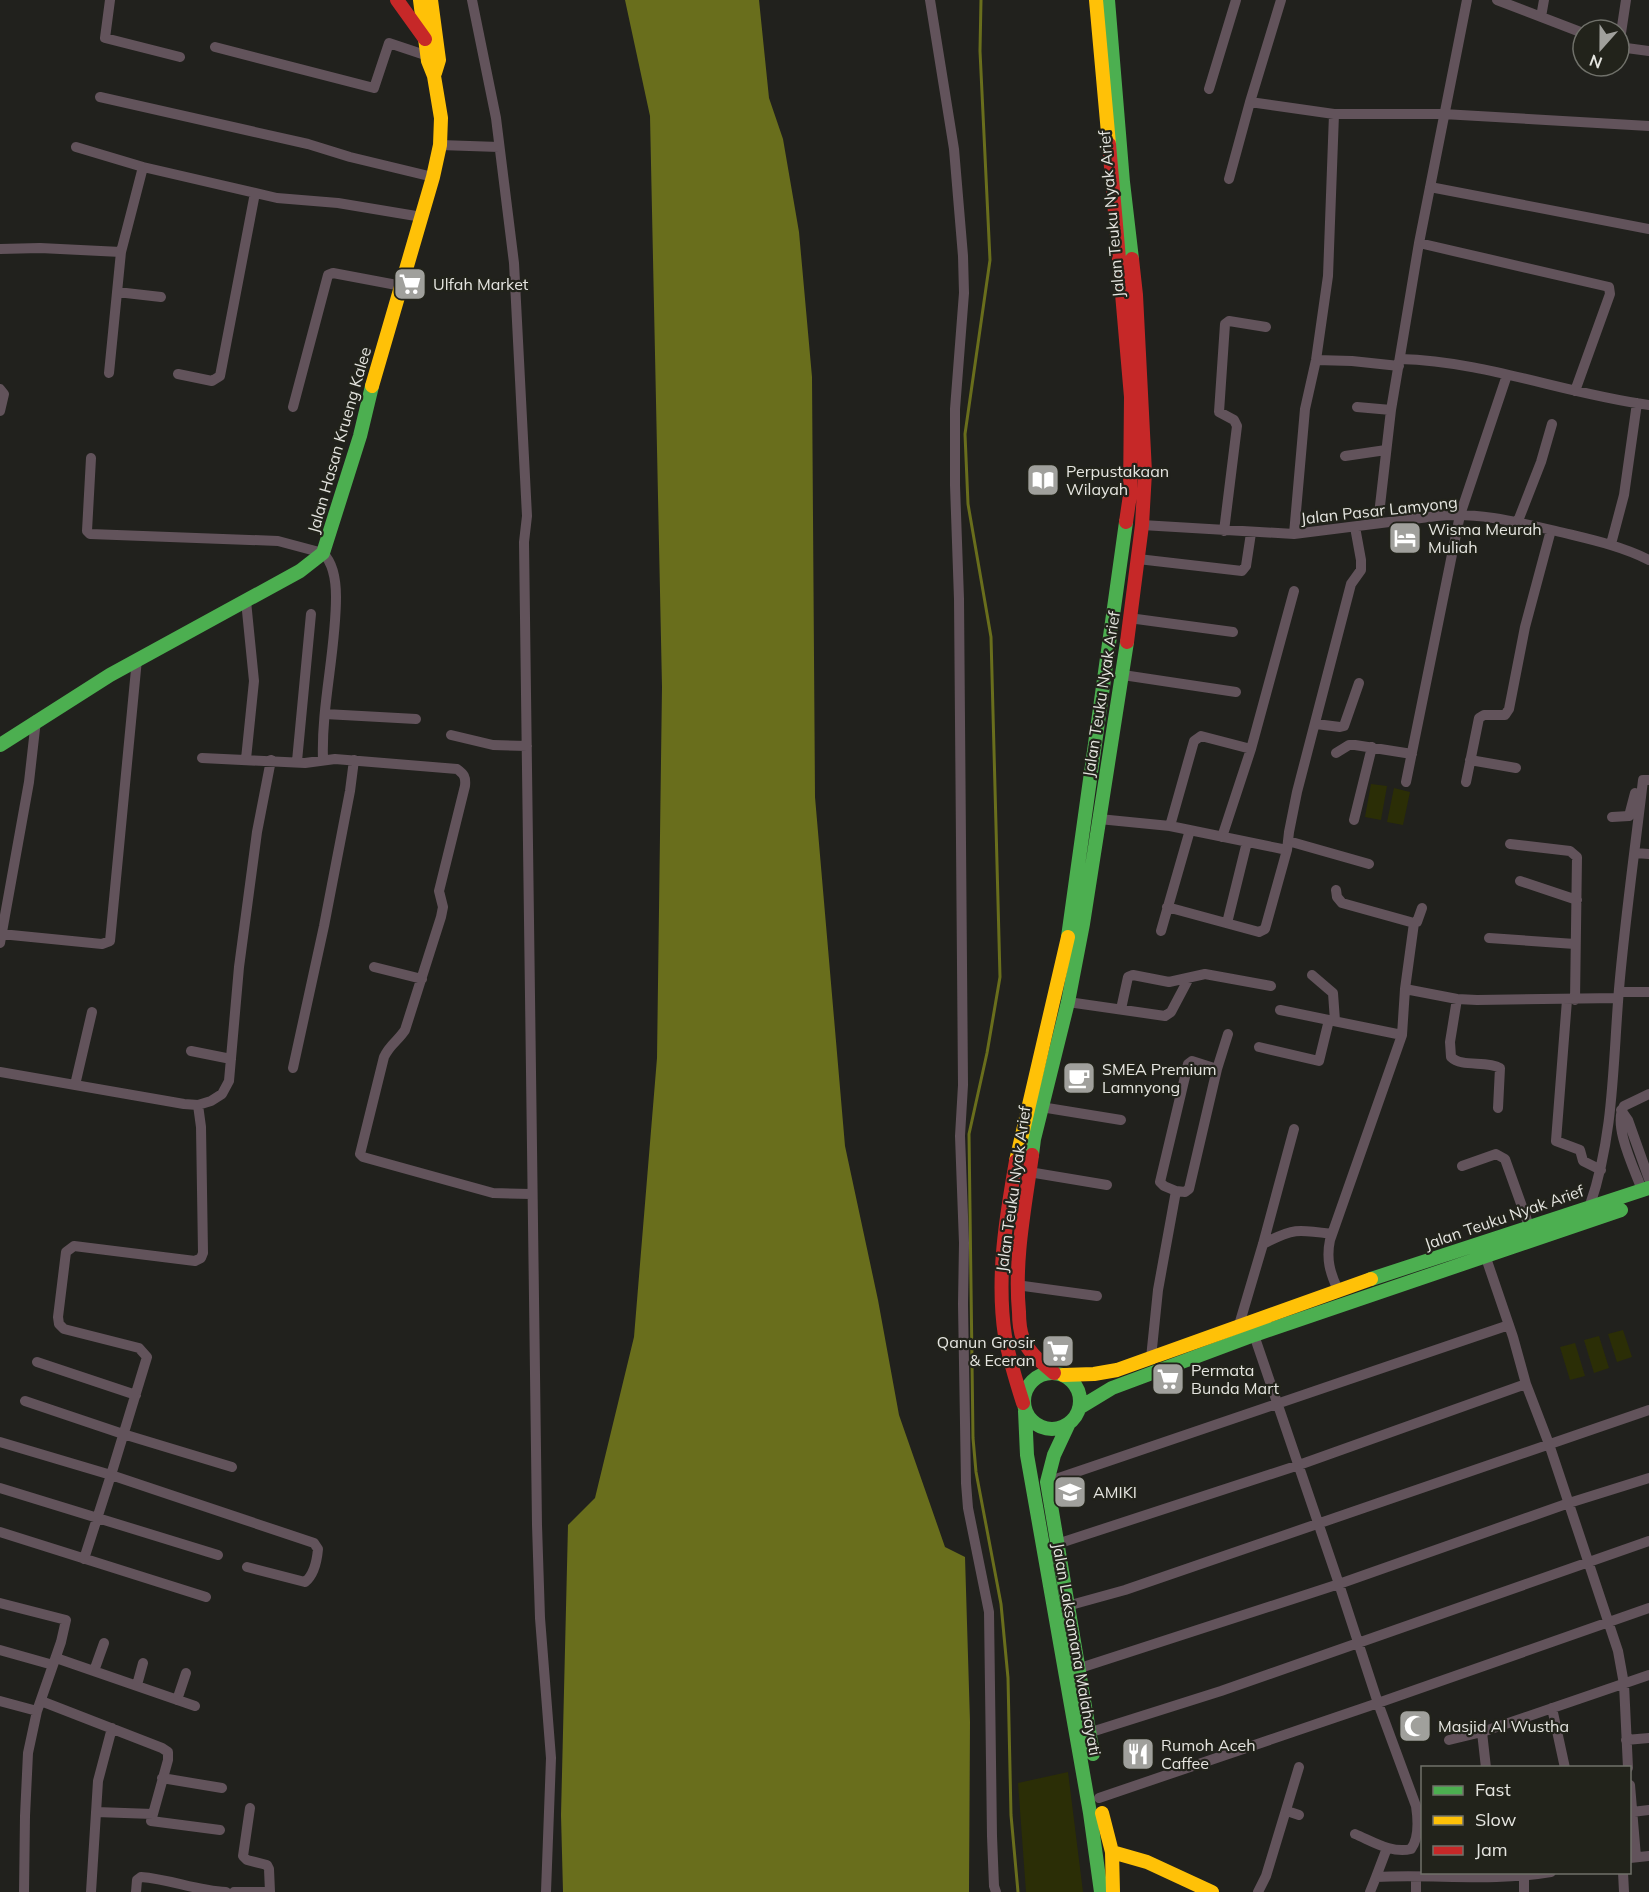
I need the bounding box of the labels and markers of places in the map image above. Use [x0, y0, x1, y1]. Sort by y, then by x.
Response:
supermarket icon: Ulfah Market [392, 266, 428, 302]
place label: Ulfah Market [433, 274, 529, 294]
place label: Perpustakaan Wilayah [1066, 461, 1169, 499]
library icon: Perpustakaan Wilayah [1025, 462, 1061, 498]
place label: Wisma Meurah Muliah [1428, 519, 1542, 557]
hotel icon: Wisma Meurah Muliah [1387, 520, 1423, 556]
place label: SMEA Premium Lamnyong [1102, 1059, 1217, 1097]
cafe icon: SMEA Premium Lamnyong [1061, 1060, 1097, 1096]
place label: Qanun Grosir & Eceran [937, 1332, 1035, 1370]
supermarket icon: Qanun Grosir & Eceran [1040, 1333, 1076, 1369]
place label: Permata Bunda Mart [1191, 1360, 1279, 1398]
supermarket icon: Permata Bunda Mart [1150, 1361, 1186, 1397]
school or university icon: AMIKI [1052, 1474, 1088, 1510]
place label: AMIKI [1093, 1482, 1137, 1502]
mosque icon: Masjid Al Wustha [1397, 1708, 1433, 1744]
place label: Masjid Al Wustha [1438, 1716, 1569, 1736]
place label: Rumoh Aceh Caffee [1161, 1735, 1256, 1773]
restaurant icon: Rumoh Aceh Caffee [1120, 1736, 1156, 1772]

